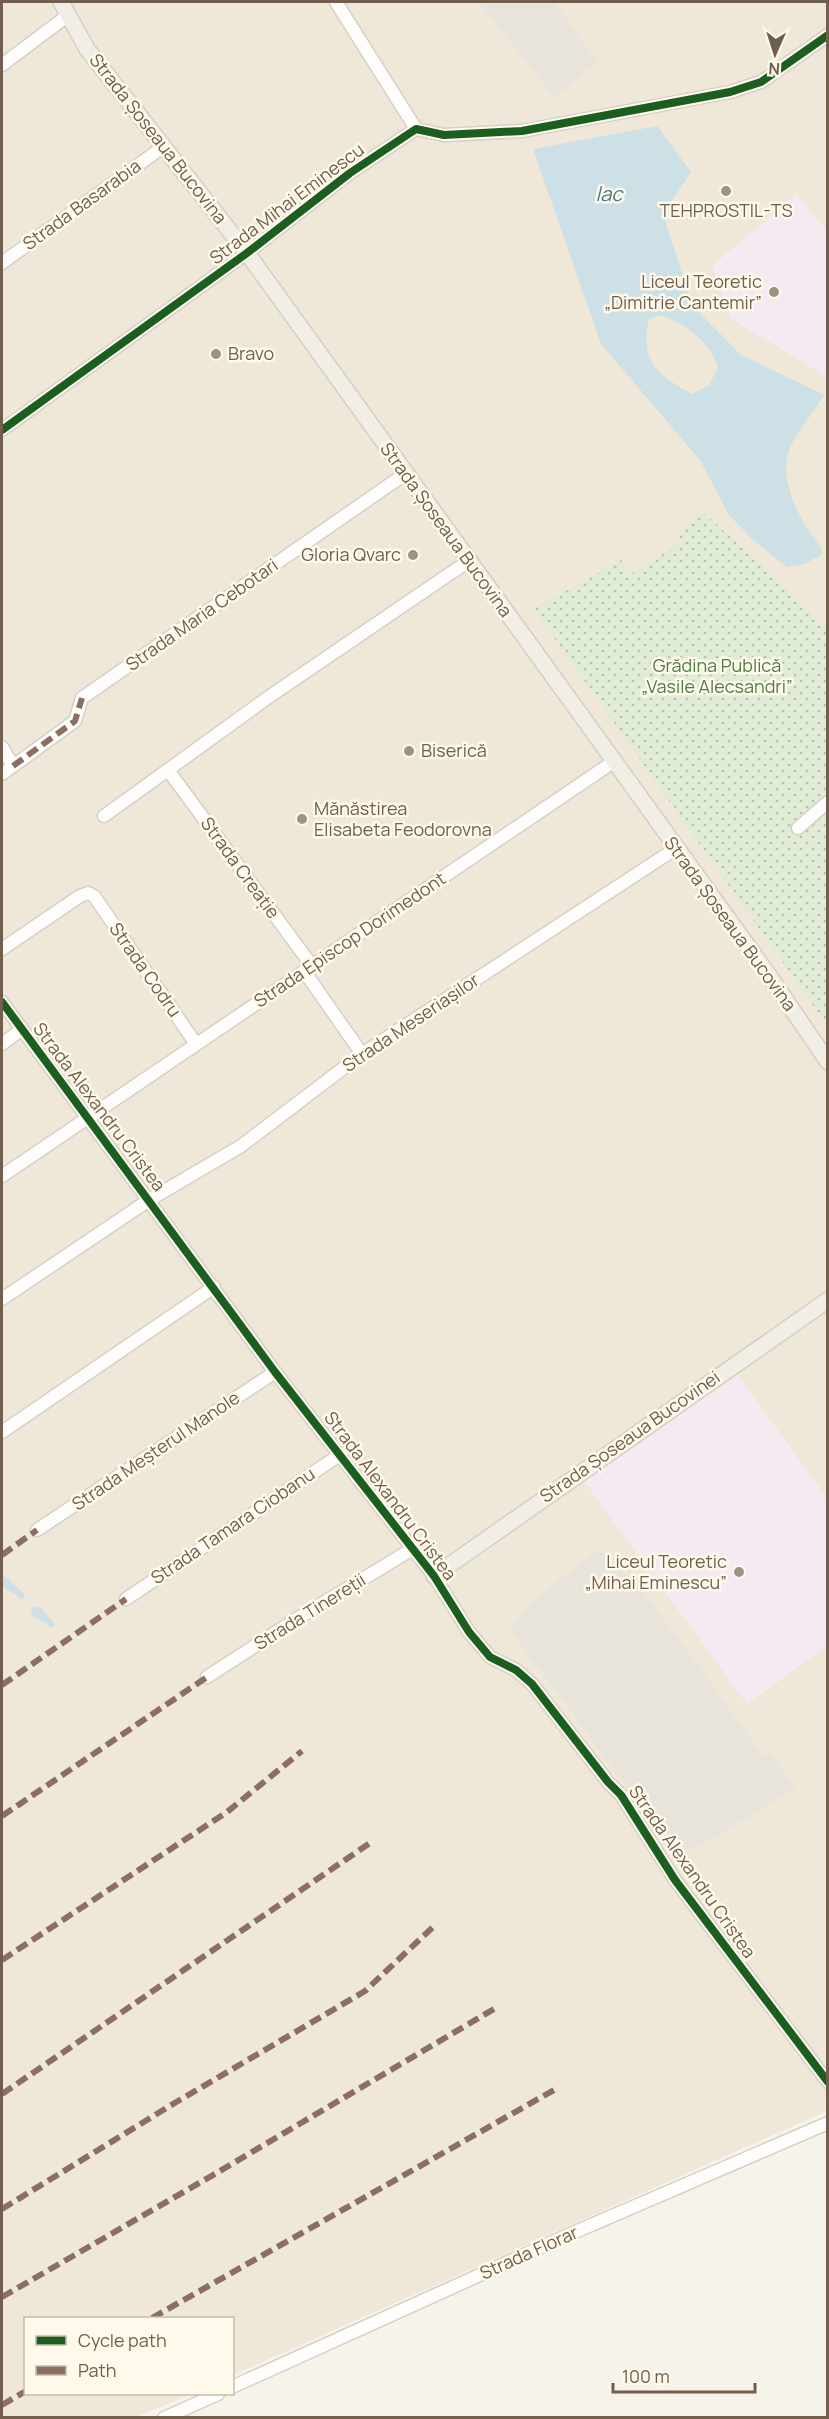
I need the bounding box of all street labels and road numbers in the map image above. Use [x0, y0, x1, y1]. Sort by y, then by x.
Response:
street label: Strada Șoseaua Bucovina [85, 48, 233, 229]
street label: Strada Mihai Eminescu [204, 137, 368, 269]
street label: Strada Basarabia [18, 153, 145, 255]
street label: Strada Șoseaua Bucovina [375, 437, 518, 621]
street label: Strada Maria Cebotari [121, 553, 282, 676]
street label: Strada Creație [196, 812, 286, 923]
street label: Strada Șoseaua Bucovina [659, 831, 802, 1015]
street label: Strada Episcop Dorimedont [249, 866, 450, 1012]
street label: Strada Codru [104, 917, 187, 1021]
street label: Strada Meseriașilor [337, 967, 484, 1077]
street label: Strada Alexandru Cristea [28, 1017, 171, 1196]
street label: Strada Șoseaua Bucovinei [535, 1365, 724, 1508]
street label: Strada Meșterul Manole [67, 1385, 244, 1515]
street label: Strada Alexandru Cristea [319, 1406, 462, 1585]
street label: Strada Tamara Ciobanu [146, 1461, 319, 1589]
street label: Strada Tinereții [249, 1567, 370, 1655]
street label: Strada Alexandru Cristea [624, 1780, 762, 1963]
street label: Strada Florar [476, 2220, 582, 2284]

